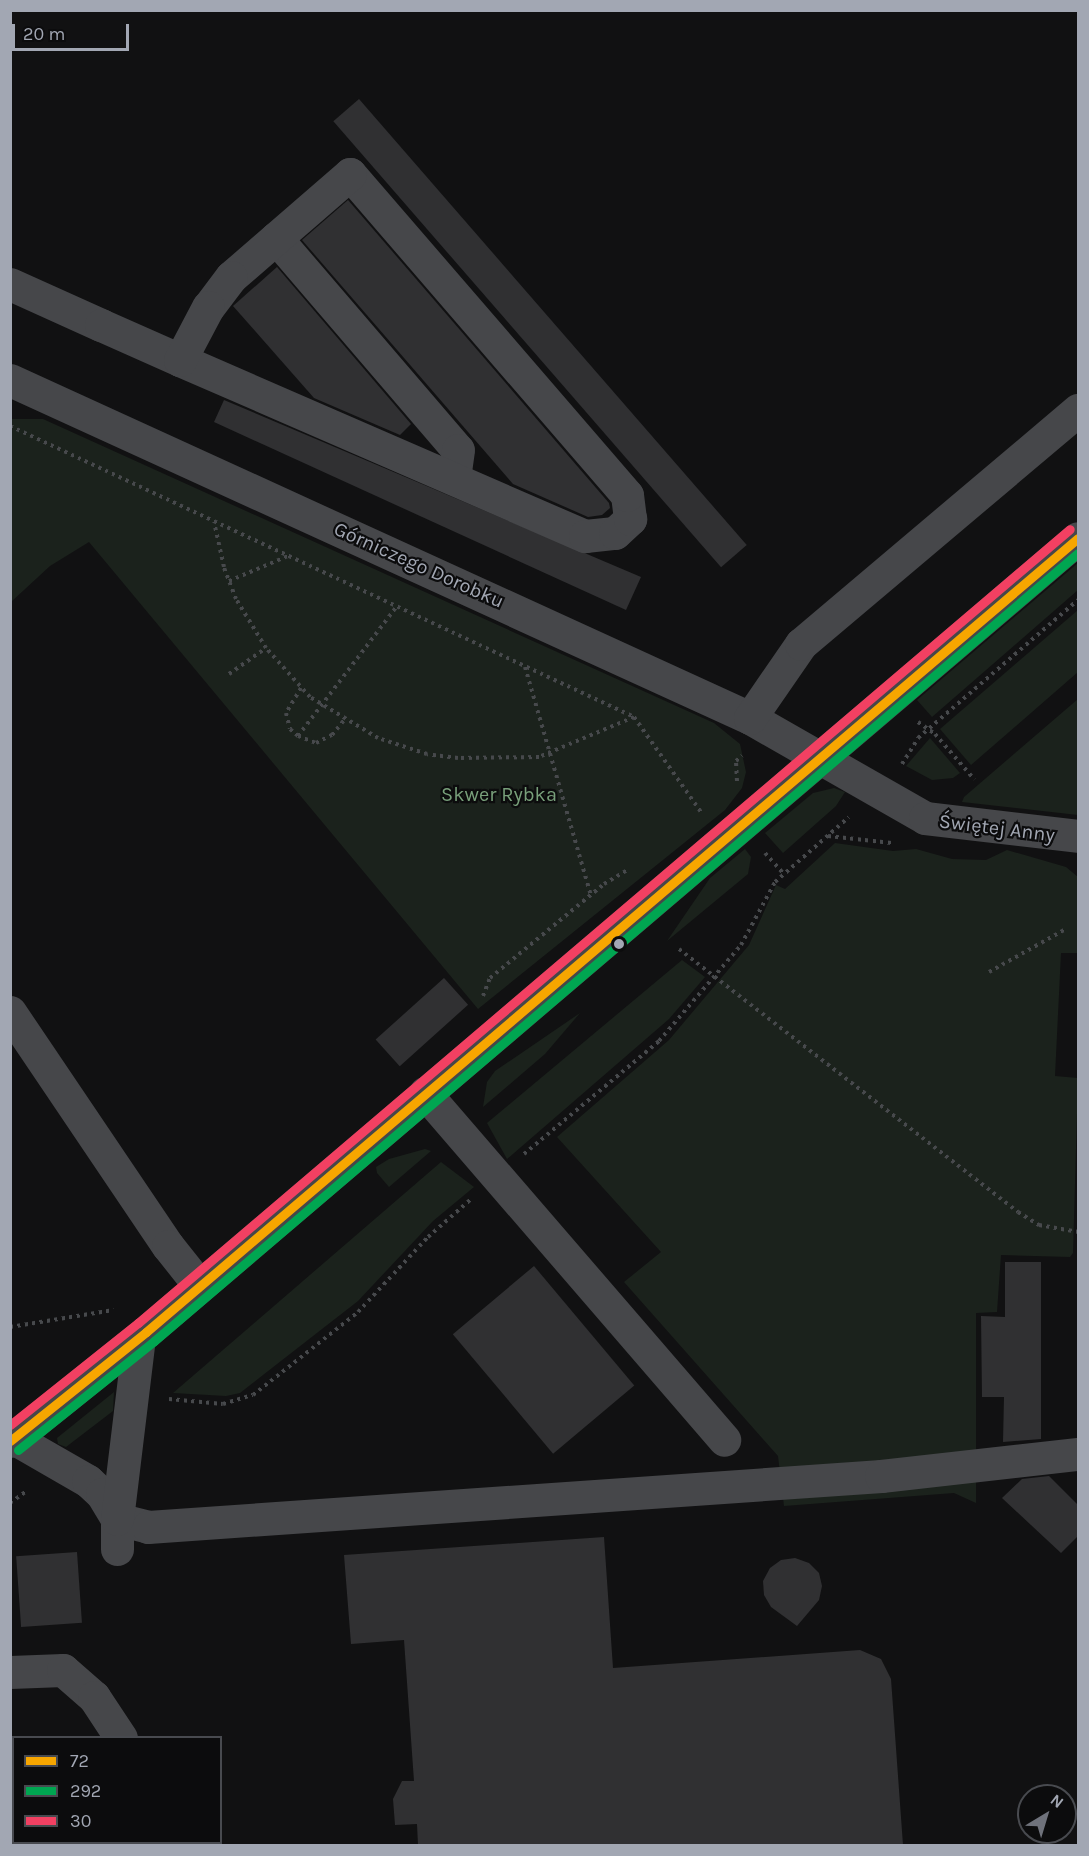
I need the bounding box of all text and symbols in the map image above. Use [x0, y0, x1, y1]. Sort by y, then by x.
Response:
scale bar [15, 12, 132, 50]
text: 20 m [23, 23, 65, 45]
street label: Górniczego Dorobku [330, 517, 508, 613]
park label: Skwer Rybka [441, 782, 557, 806]
street label: Świętej Anny [938, 809, 1056, 847]
unlabelled marker [613, 938, 625, 950]
legend [12, 1736, 222, 1844]
text: 72 [70, 1750, 89, 1772]
text: 292 [70, 1780, 101, 1802]
north arrow [1017, 1784, 1077, 1844]
text: N [1047, 1790, 1068, 1812]
text: 30 [70, 1810, 91, 1832]

